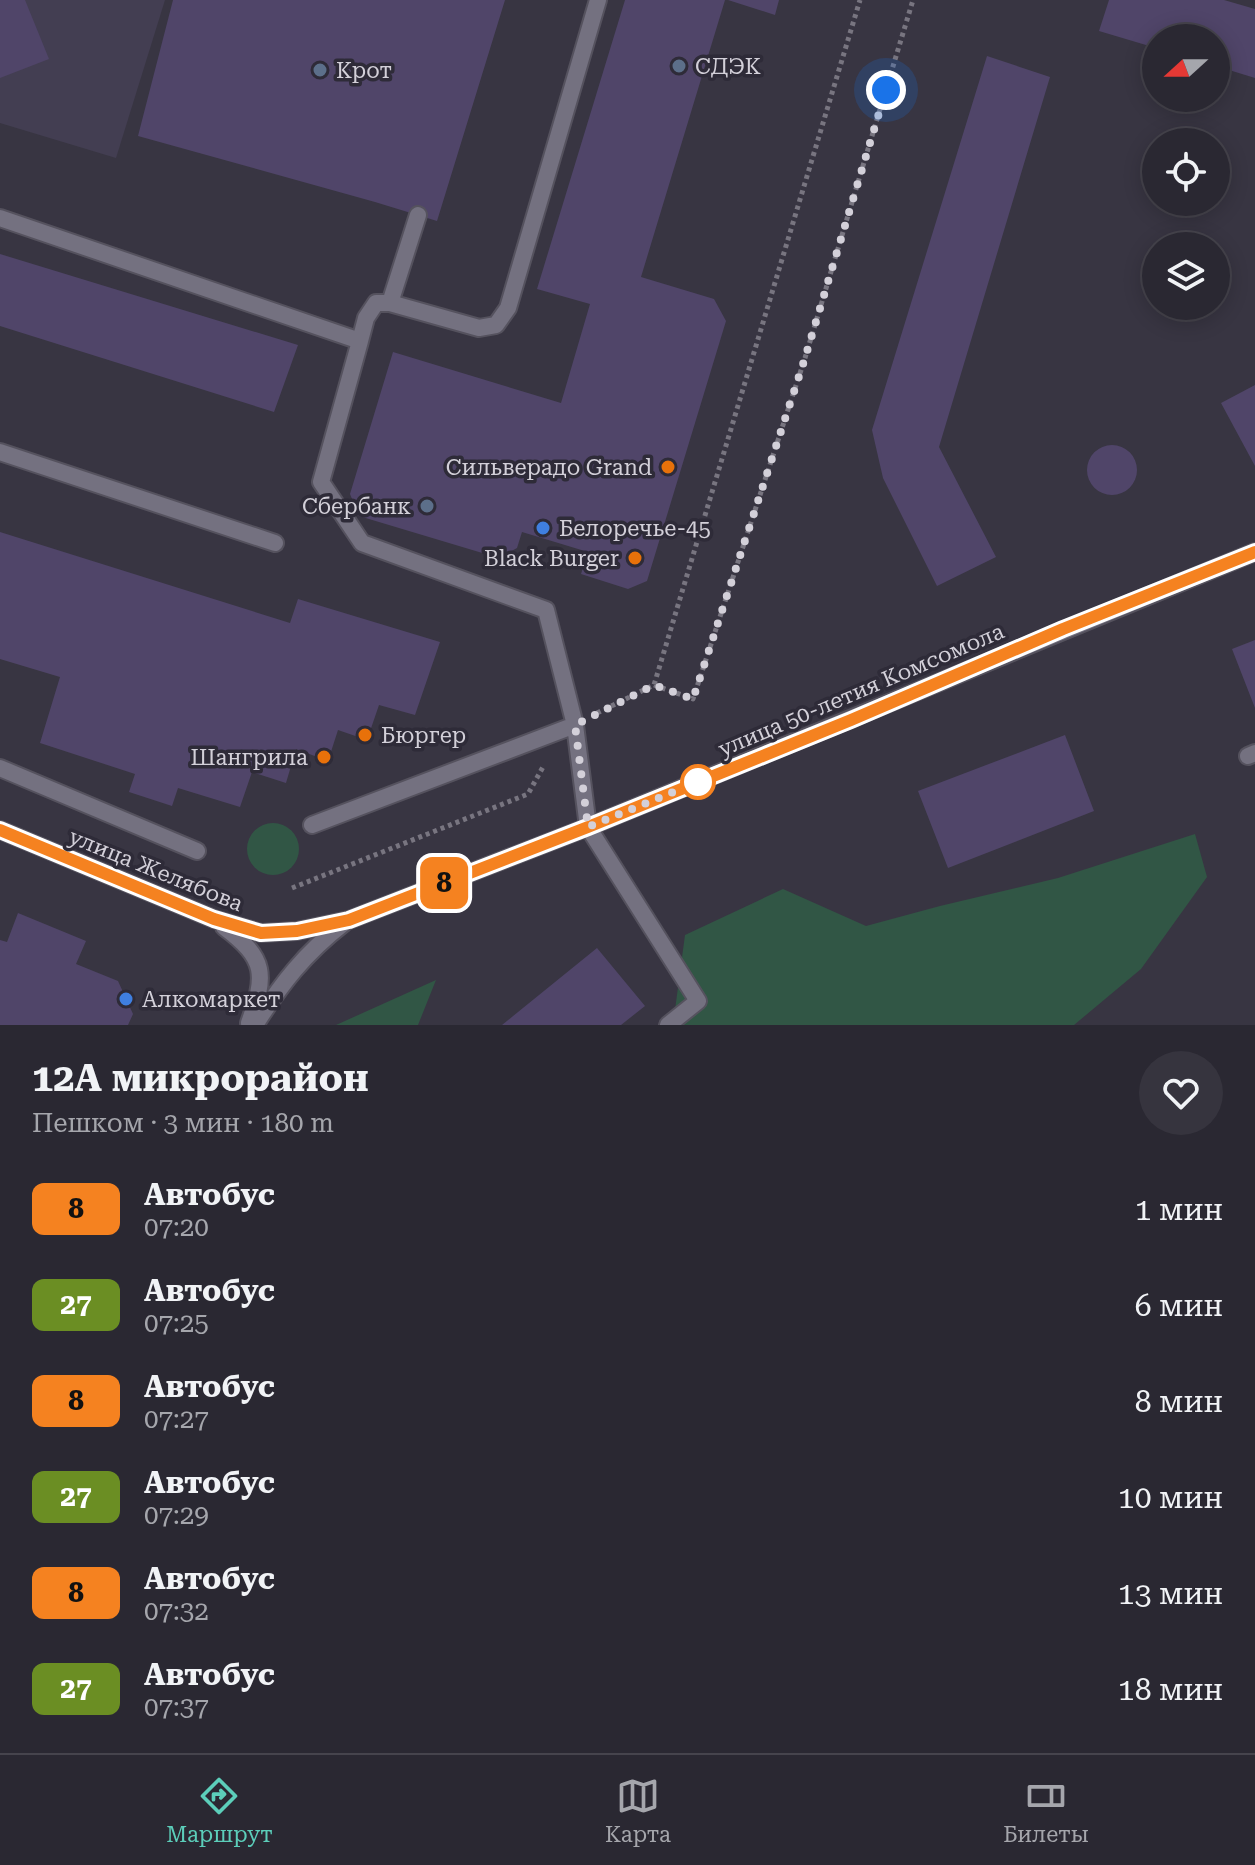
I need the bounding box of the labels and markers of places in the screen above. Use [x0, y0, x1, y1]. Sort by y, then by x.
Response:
place label: СДЭК [695, 54, 761, 79]
marker: СДЭК [670, 57, 688, 75]
place label: Крот [336, 58, 392, 83]
marker: Крот [311, 61, 329, 79]
place label: Сильверадо Grand [446, 455, 652, 480]
marker: Сильверадо Grand [659, 458, 677, 476]
place label: Сбербанк [302, 494, 411, 519]
marker: Сбербанк [418, 497, 436, 515]
place label: Белоречье-45 [559, 516, 711, 541]
marker: Белоречье-45 [534, 519, 552, 537]
place label: Black Burger [484, 546, 619, 571]
marker: Black Burger [626, 549, 644, 567]
place label: Бюргер [381, 723, 466, 748]
marker: Бюргер [356, 726, 374, 744]
place label: Шангрила [190, 745, 308, 770]
marker: Шангрила [315, 748, 333, 766]
unlabelled marker [681, 765, 715, 799]
place label: Алкомаркет [142, 987, 281, 1012]
marker: Алкомаркет [117, 990, 135, 1008]

